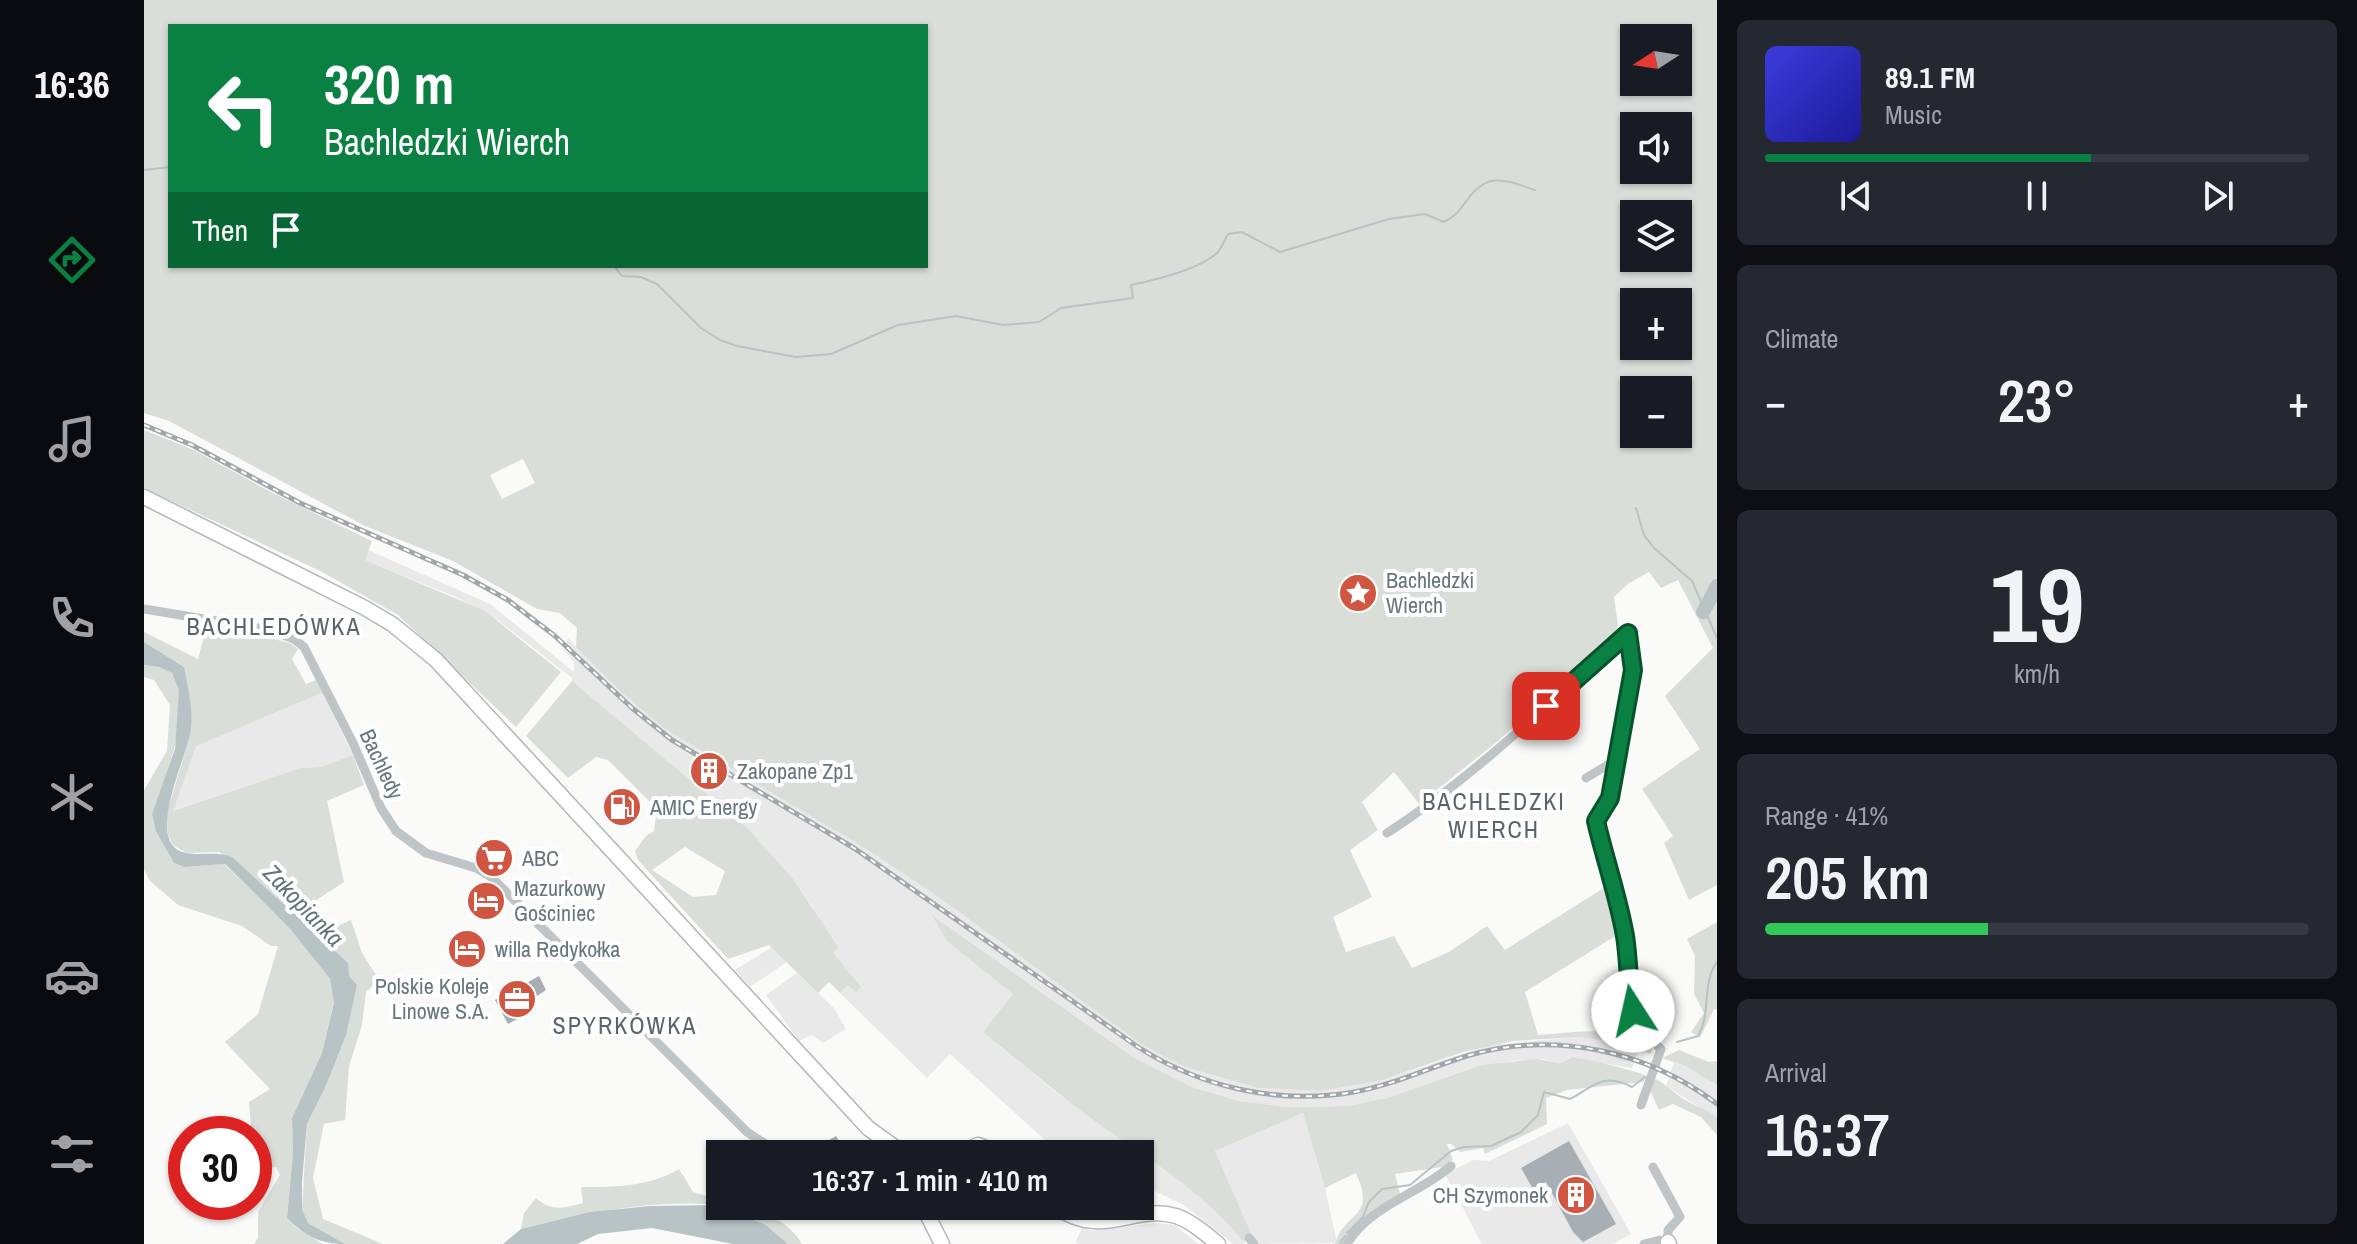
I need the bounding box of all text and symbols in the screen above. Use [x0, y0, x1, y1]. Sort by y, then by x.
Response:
north arrow [1620, 24, 1692, 96]
map controls [1620, 24, 1692, 448]
text: 320 m [324, 46, 454, 121]
icon: left [192, 56, 296, 160]
text: 89.1 FM [1885, 57, 1975, 97]
text: 16:36 [34, 61, 110, 109]
text: Music [1885, 97, 1942, 132]
button: sound [1620, 112, 1692, 184]
text: Bachledzki Wierch [324, 118, 570, 166]
icon: previous [1834, 174, 1878, 218]
icon: pause [2015, 174, 2059, 218]
icon: next [2196, 174, 2240, 218]
button: layers [1620, 200, 1692, 272]
icon: arrive [264, 208, 308, 252]
text: Then [192, 210, 248, 250]
icon: directions [44, 232, 100, 288]
button: + [1620, 288, 1692, 360]
text: Climate [1765, 321, 1838, 356]
text: 23° [1998, 360, 2076, 441]
text: − [1765, 371, 1786, 431]
text: + [2288, 371, 2309, 431]
button: − [1620, 376, 1692, 448]
icon: music [44, 411, 100, 467]
text: 19 [1990, 534, 2084, 674]
place label: Bachledzki Wierch [1386, 565, 1474, 620]
place icon: Bachledzki Wierch [1337, 572, 1379, 614]
icon: phone [44, 590, 100, 646]
district label: BACHLEDÓWKA [186, 610, 362, 642]
text: km/h [2014, 656, 2060, 691]
pin [1512, 672, 1580, 740]
icon: arrive [1524, 684, 1568, 728]
street label: Bachledy [353, 724, 411, 804]
building icon: Zakopane Zp1 [688, 750, 730, 792]
place label: Zakopane Zp1 [737, 756, 853, 786]
icon: climate [44, 769, 100, 825]
district label: BACHLEDZKI WIERCH [1422, 785, 1566, 845]
fuel station icon: AMIC Energy [601, 786, 643, 828]
place label: AMIC Energy [649, 792, 757, 822]
text: Range · 41% [1765, 798, 1888, 833]
supermarket icon: ABC [473, 837, 515, 879]
text: 205 km [1765, 837, 1930, 918]
place label: ABC [521, 843, 559, 873]
water label: Zakopianka [256, 856, 351, 953]
place label: Mazurkowy Gościniec [514, 873, 605, 928]
hotel icon: Mazurkowy Gościniec [465, 880, 507, 922]
hotel icon: willa Redykołka [446, 928, 488, 970]
place label: willa Redykołka [495, 934, 620, 964]
icon: car [44, 948, 100, 1004]
position arrow [1591, 969, 1675, 1053]
place label: Polskie Koleje Linowe S.A. [375, 971, 489, 1026]
office icon: Polskie Koleje Linowe S.A. [496, 978, 538, 1020]
district label: SPYRKÓWKA [553, 1009, 697, 1041]
text: Arrival [1765, 1055, 1827, 1090]
text: 16:37 [1765, 1094, 1890, 1175]
speed limit sign: 30 [168, 1116, 272, 1220]
icon: filters [44, 1126, 100, 1182]
text: 16:37 · 1 min · 410 m [812, 1160, 1048, 1200]
building icon: CH Szymonek [1555, 1174, 1597, 1216]
place label: CH Szymonek [1433, 1180, 1549, 1210]

